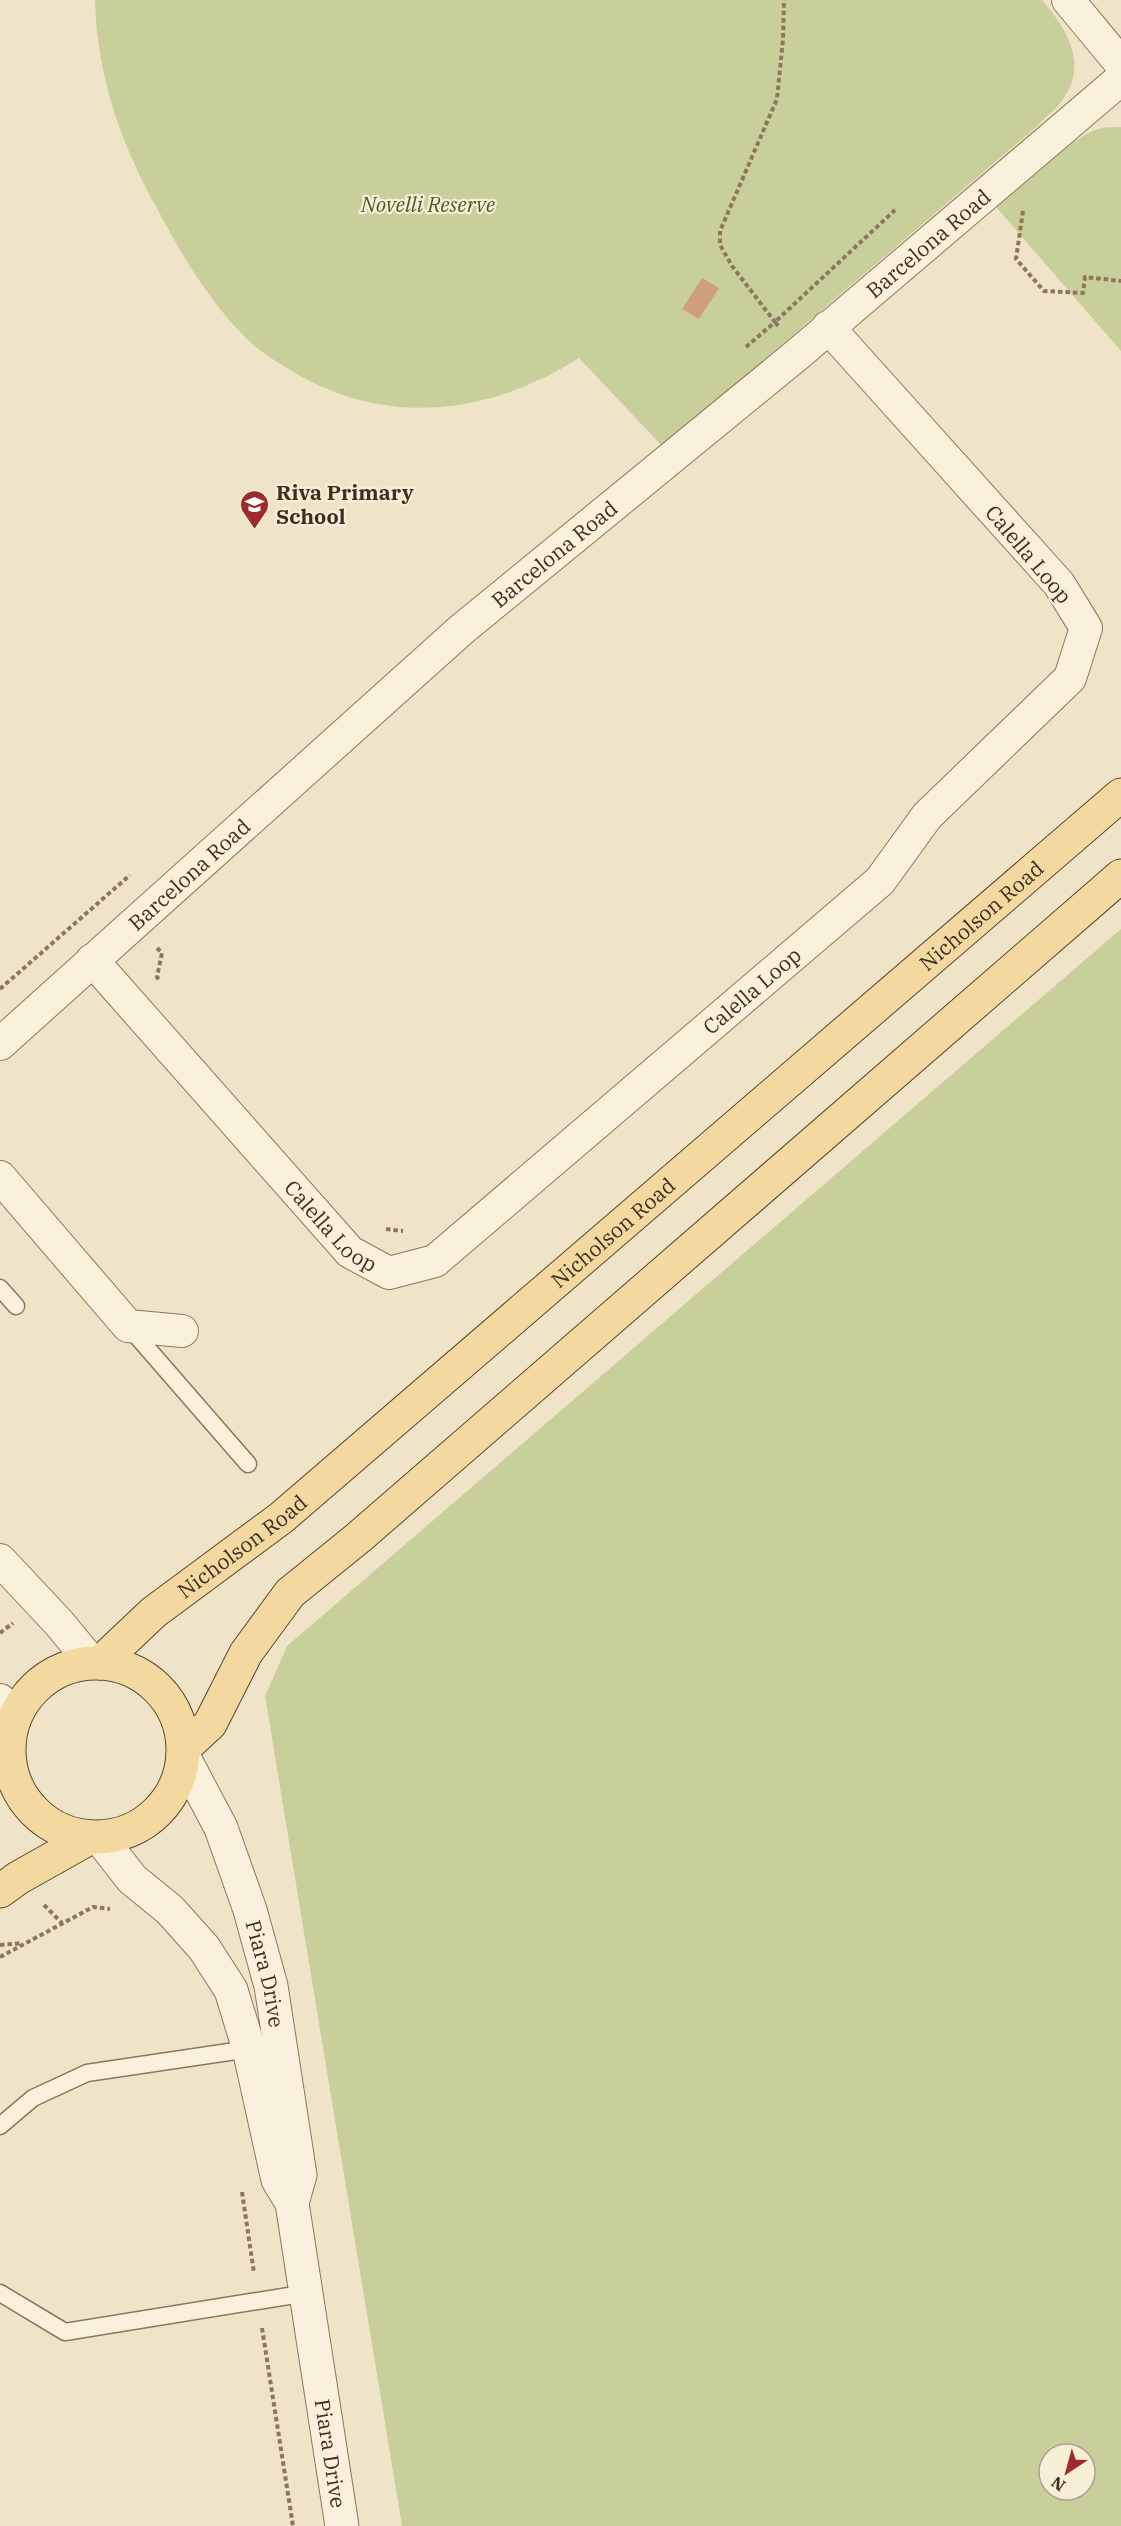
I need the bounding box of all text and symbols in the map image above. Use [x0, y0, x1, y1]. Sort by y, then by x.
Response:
street label: Barcelona Road [860, 182, 996, 304]
park label: Novelli Reserve [360, 190, 496, 218]
place label: Riva Primary School [276, 478, 414, 530]
school or university icon: Riva Primary School [239, 488, 271, 530]
street label: Barcelona Road [485, 494, 623, 614]
street label: Calella Loop [980, 499, 1078, 609]
street label: Barcelona Road [122, 812, 256, 936]
street label: Nicholson Road [913, 854, 1049, 977]
street label: Calella Loop [697, 941, 807, 1040]
street label: Nicholson Road [545, 1171, 681, 1294]
street label: Calella Loop [279, 1174, 382, 1278]
street label: Nicholson Road [171, 1488, 313, 1604]
street label: Piara Drive [239, 1917, 291, 2029]
street label: Piara Drive [308, 2397, 353, 2510]
north arrow [1037, 2442, 1097, 2502]
text: N [1047, 2472, 1069, 2496]

